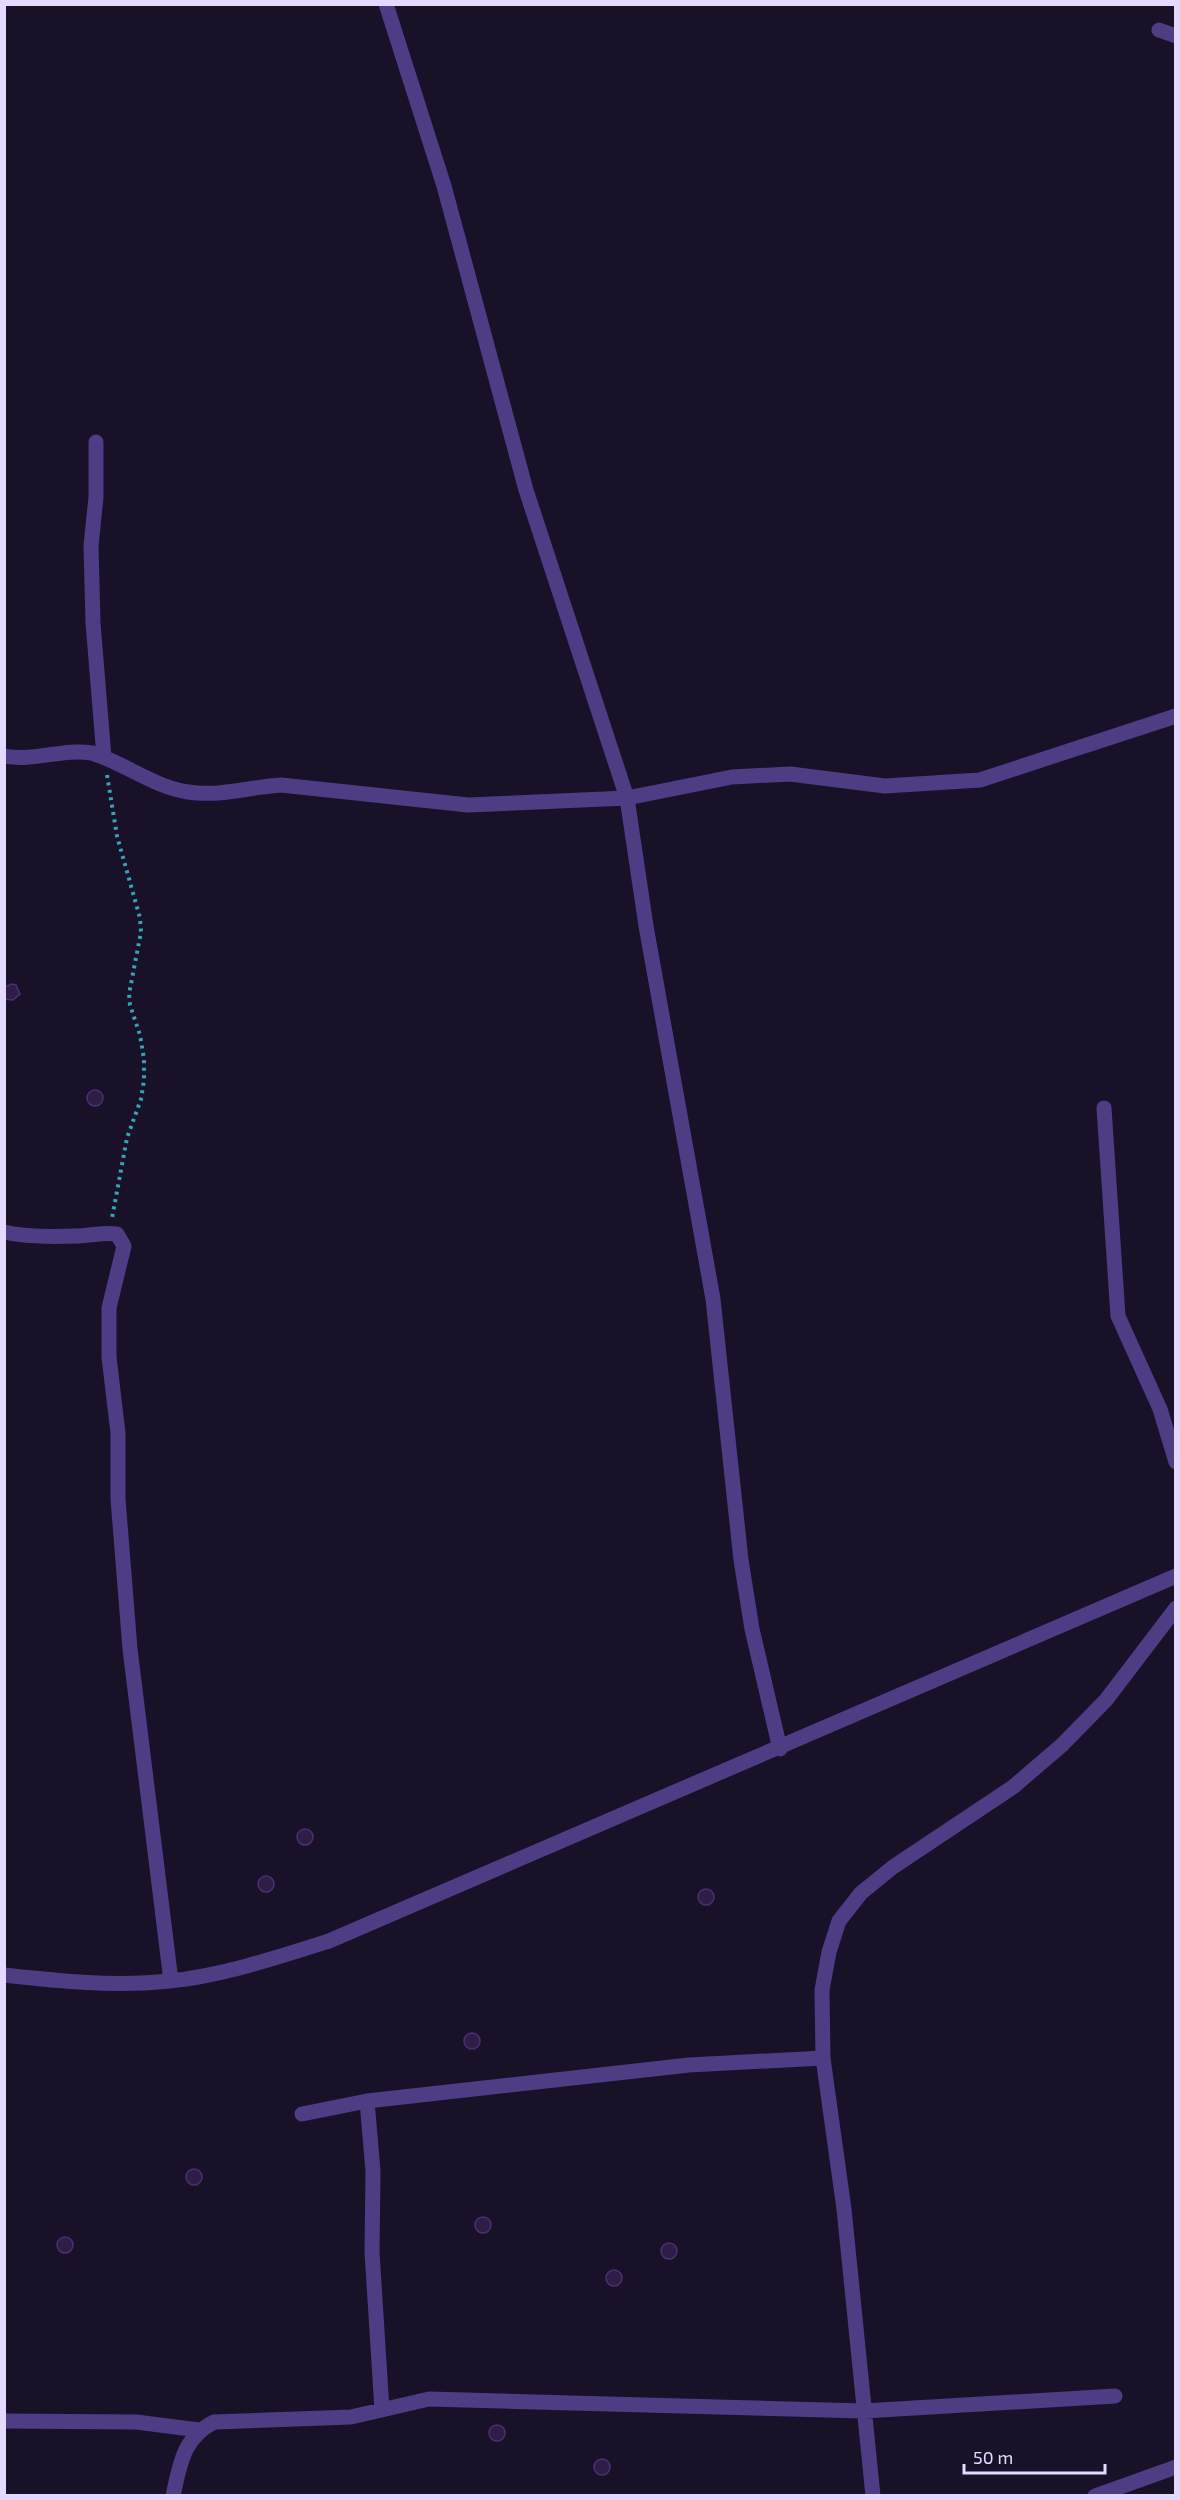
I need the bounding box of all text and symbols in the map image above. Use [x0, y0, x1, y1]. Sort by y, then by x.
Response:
scale bar [964, 2437, 1105, 2475]
text: 50 m [973, 2446, 1013, 2468]

